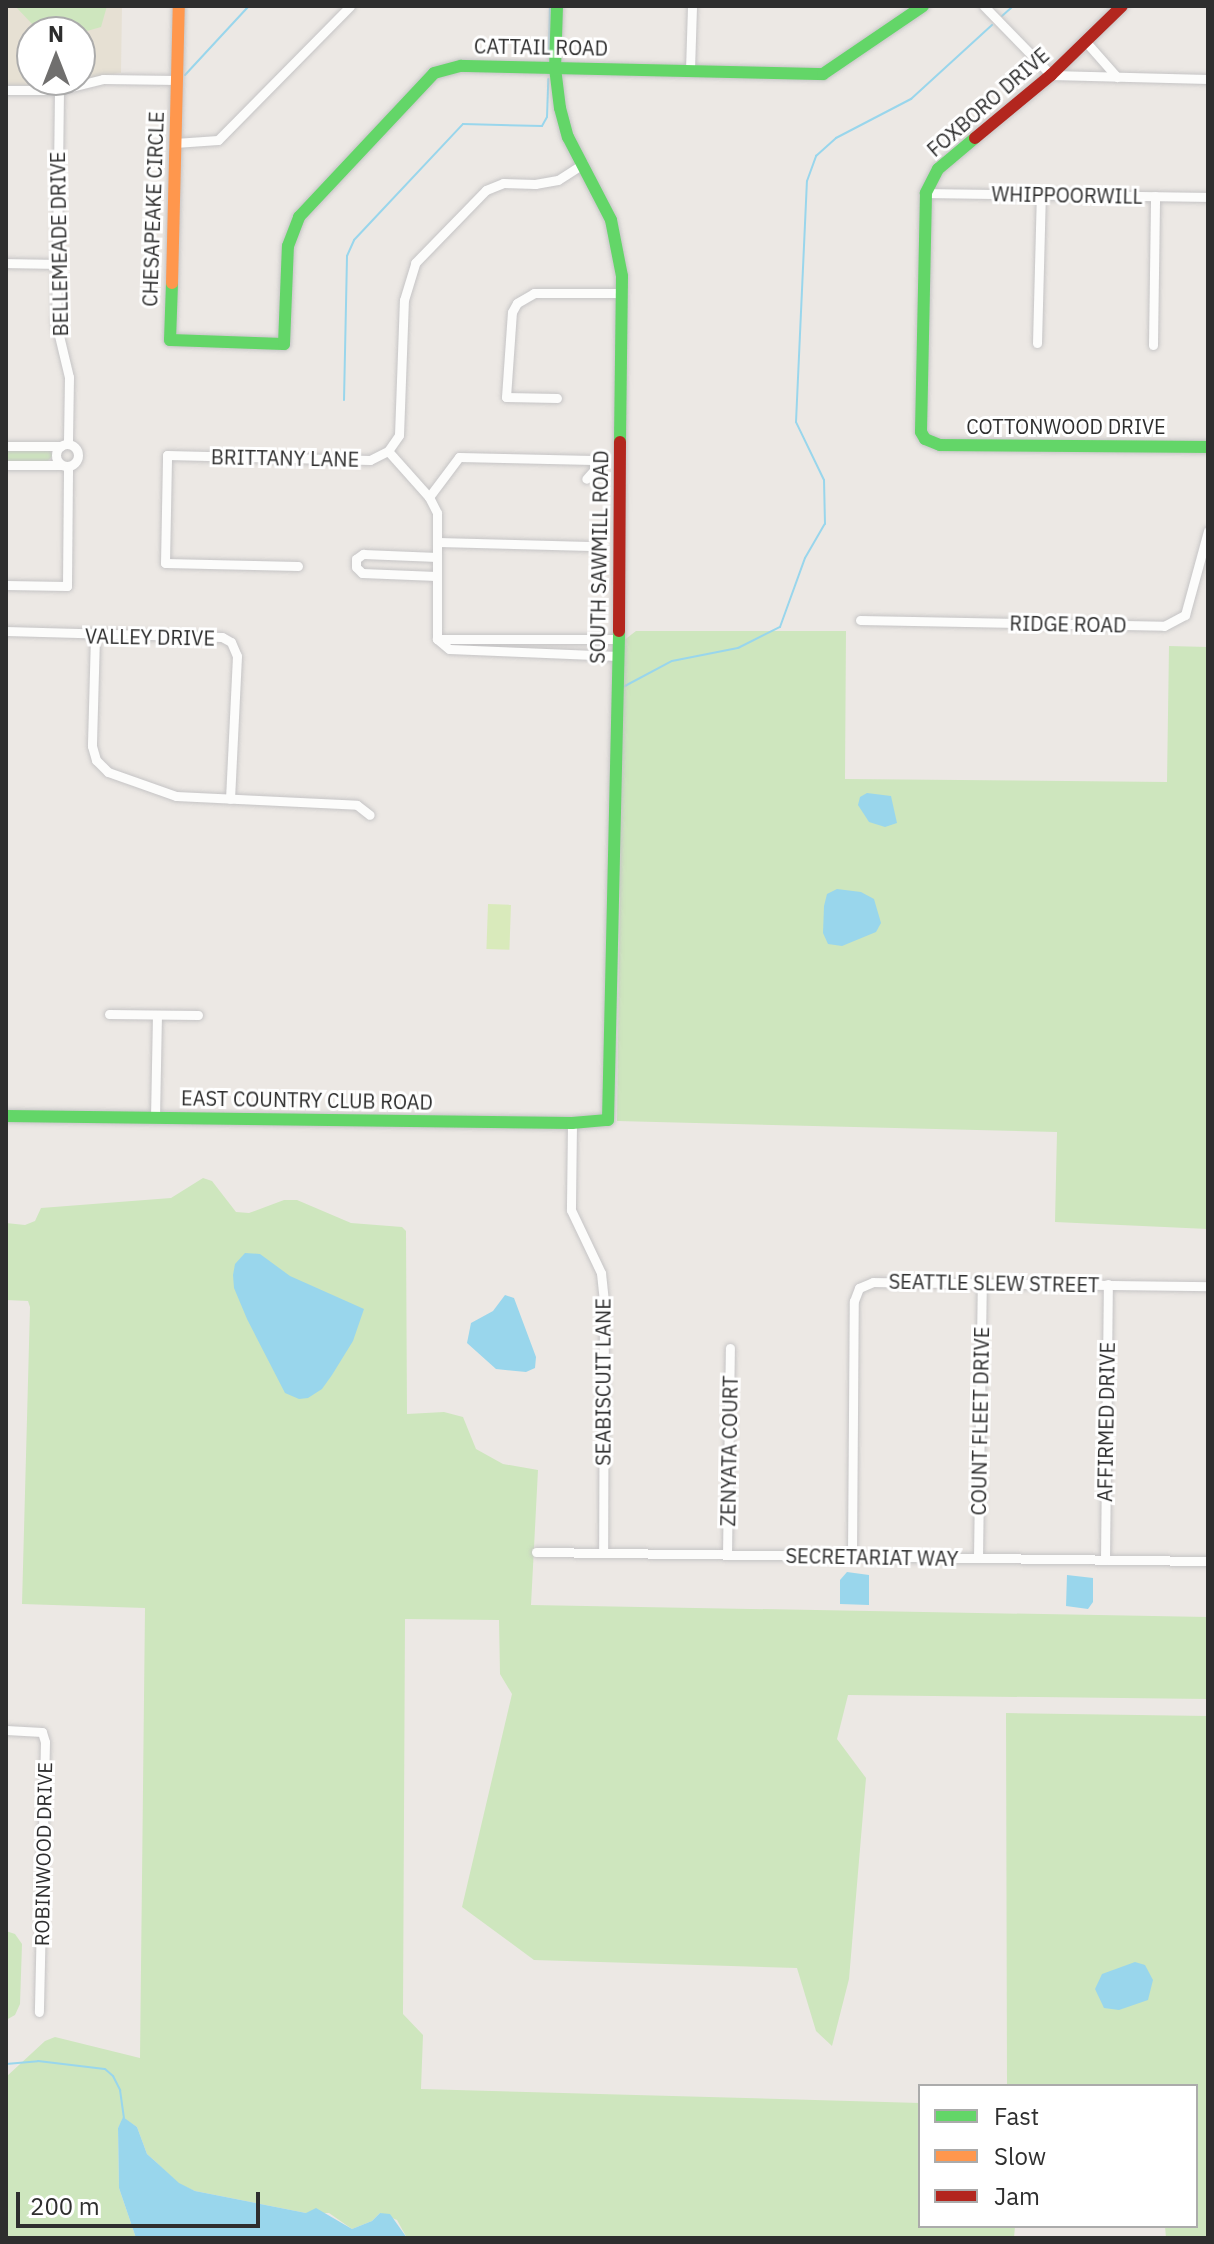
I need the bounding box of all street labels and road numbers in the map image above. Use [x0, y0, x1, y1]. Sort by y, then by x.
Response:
street label: CATTAIL ROAD [474, 34, 608, 60]
street label: FOXBORO DRIVE [922, 43, 1054, 161]
street label: CHESAPEAKE CIRCLE [138, 111, 168, 307]
street label: BELLEMEADE DRIVE [45, 151, 73, 337]
street label: WHIPPOORWILL [991, 182, 1143, 208]
street label: COTTONWOOD DRIVE [966, 414, 1166, 438]
street label: BRITTANY LANE [211, 445, 359, 471]
street label: SOUTH SAWMILL ROAD [585, 450, 613, 664]
street label: RIDGE ROAD [1009, 611, 1127, 637]
street label: VALLEY DRIVE [85, 624, 215, 650]
street label: EAST COUNTRY CLUB ROAD [181, 1086, 433, 1114]
street label: SEATTLE SLEW STREET [888, 1269, 1100, 1297]
street label: SEABISCUIT LANE [591, 1298, 615, 1466]
street label: COUNT FLEET DRIVE [966, 1326, 994, 1516]
street label: AFFIRMED DRIVE [1093, 1342, 1119, 1502]
street label: ZENYATA COURT [716, 1375, 742, 1527]
street label: SECRETARIAT WAY [785, 1543, 959, 1571]
street label: ROBINWOOD DRIVE [29, 1762, 57, 1946]

